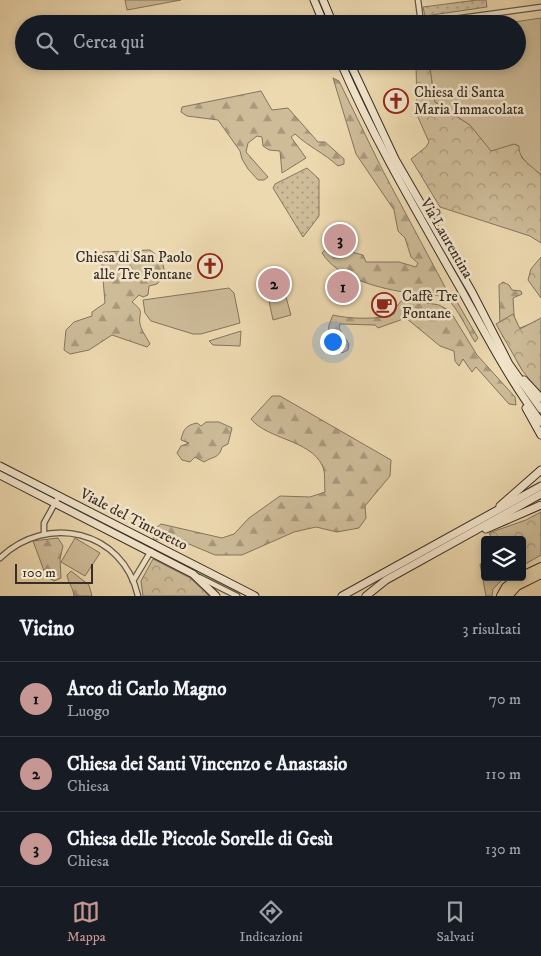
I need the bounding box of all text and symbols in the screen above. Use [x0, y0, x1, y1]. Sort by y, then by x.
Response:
search box [15, 15, 526, 70]
icon: search [33, 29, 61, 57]
text: Cerca qui [73, 31, 144, 54]
place label: Chiesa di Santa Maria Immacolata [414, 83, 525, 119]
church icon: Chiesa di Santa Maria Immacolata [383, 88, 409, 114]
street label: Via Laurentina [415, 194, 478, 282]
pin: 3 [324, 221, 356, 259]
place label: Chiesa di San Paolo alle Tre Fontane [76, 248, 192, 284]
church icon: Chiesa di San Paolo alle Tre Fontane [197, 253, 223, 279]
pin: 2 [258, 265, 290, 303]
pin: 1 [327, 268, 359, 306]
place label: Caffè Tre Fontane [402, 287, 458, 323]
cafe icon: Caffè Tre Fontane [371, 292, 397, 318]
your location [320, 329, 346, 355]
street label: Viale del Tintoretto [76, 484, 191, 555]
map controls [481, 536, 526, 581]
button: layers [481, 536, 526, 581]
scale bar [15, 561, 92, 584]
text: 100 m [22, 564, 56, 582]
text: Vicino [20, 616, 74, 642]
text: 3 risultati [463, 619, 521, 639]
text: Arco di Carlo Magno [67, 678, 226, 701]
text: 1 [33, 689, 39, 709]
text: 70 m [489, 689, 521, 709]
text: Luogo [67, 701, 110, 721]
text: Chiesa dei Santi Vincenzo e Anastasio [67, 753, 347, 776]
text: 2 [32, 764, 40, 784]
text: 110 m [485, 764, 521, 784]
text: Chiesa [67, 776, 109, 796]
text: Chiesa delle Piccole Sorelle di Gesù [67, 828, 333, 851]
text: 3 [33, 839, 39, 859]
text: 130 m [485, 839, 521, 859]
text: Chiesa [67, 851, 109, 871]
tab: Mappa [67, 898, 106, 946]
tab: Indicazioni [240, 898, 303, 946]
tab: Salvati [436, 898, 474, 946]

